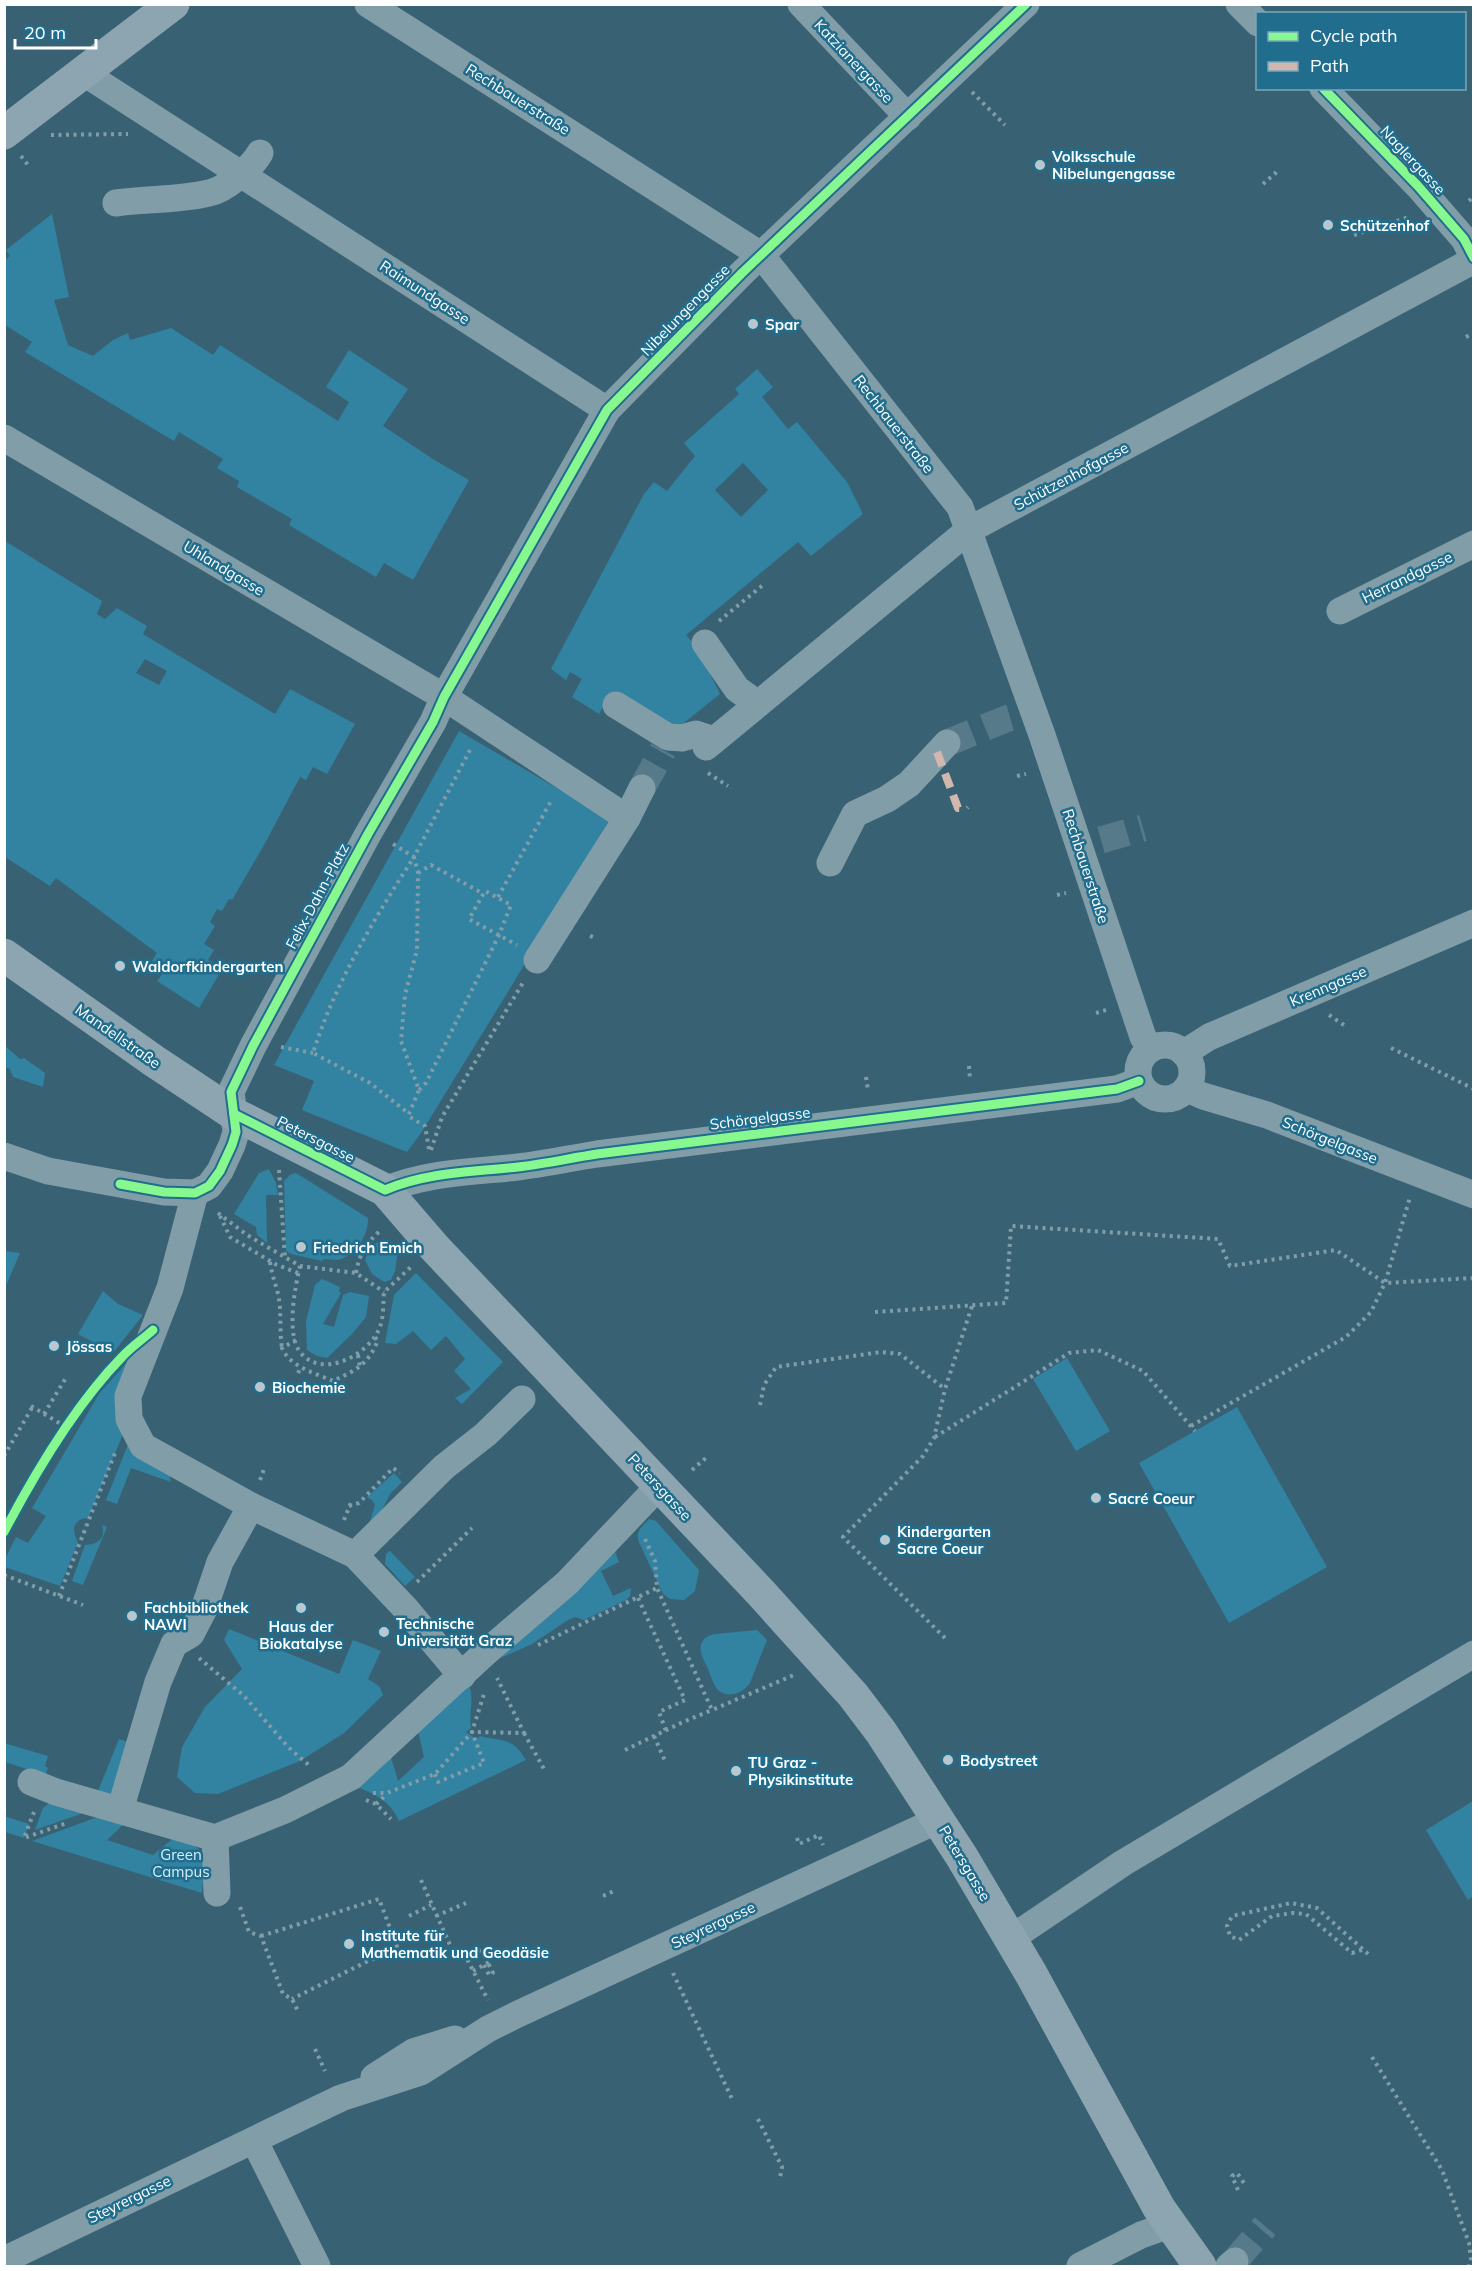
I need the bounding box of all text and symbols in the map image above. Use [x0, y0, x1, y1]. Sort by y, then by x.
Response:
scale bar [15, 12, 96, 50]
legend [1256, 12, 1466, 90]
street label: Katzianergasse [810, 15, 898, 107]
text: 20 m [24, 21, 66, 44]
text: Cycle path [1310, 24, 1397, 47]
text: Path [1310, 54, 1349, 77]
street label: Rechbauerstraße [462, 59, 574, 139]
street label: Naglergasse [1376, 122, 1450, 198]
place label: Volksschule Nibelungengasse [1051, 147, 1175, 183]
marker: Volksschule Nibelungengasse [1033, 158, 1047, 172]
place label: Schützenhof [1340, 216, 1430, 235]
marker: Schützenhof [1321, 218, 1335, 232]
street label: Raimundgasse [376, 256, 474, 328]
street label: Nibelungengasse [636, 260, 734, 360]
place label: Spar [765, 315, 799, 334]
marker: Spar [746, 317, 760, 331]
street label: Rechbauerstraße [850, 371, 938, 477]
street label: Schützenhofgasse [1010, 438, 1132, 514]
street label: Uhlandgasse [180, 536, 268, 600]
street label: Herrandgasse [1359, 547, 1455, 607]
street label: Rechbauerstraße [1059, 806, 1113, 926]
street label: Felix-Dahn-Platz [281, 840, 353, 952]
place label: Waldorfkindergarten [132, 957, 284, 976]
marker: Waldorfkindergarten [113, 959, 127, 973]
street label: Krenngasse [1287, 961, 1369, 1011]
street label: Mandellstraße [72, 1000, 164, 1072]
street label: Schörgelgasse [709, 1102, 811, 1134]
street label: Petersgasse [274, 1111, 358, 1167]
street label: Schörgelgasse [1279, 1112, 1381, 1168]
place label: Friedrich Emich [313, 1238, 422, 1257]
marker: Friedrich Emich [294, 1240, 308, 1254]
place label: Jössas [66, 1337, 112, 1356]
marker: Jössas [47, 1339, 61, 1353]
place label: Biochemie [272, 1378, 346, 1397]
marker: Biochemie [253, 1380, 267, 1394]
street label: Petersgasse [624, 1450, 696, 1524]
place label: Sacré Coeur [1108, 1489, 1194, 1508]
marker: Sacré Coeur [1089, 1491, 1103, 1505]
place label: Kindergarten Sacre Coeur [897, 1522, 991, 1558]
marker: Kindergarten Sacre Coeur [878, 1533, 892, 1547]
place label: Fachbibliothek NAWI [144, 1598, 249, 1634]
marker: Haus der Biokatalyse [294, 1601, 308, 1615]
marker: Fachbibliothek NAWI [125, 1609, 139, 1623]
place label: Technische Universität Graz [396, 1614, 513, 1650]
place label: Haus der Biokatalyse [259, 1617, 343, 1653]
marker: Technische Universität Graz [377, 1625, 391, 1639]
place label: Bodystreet [960, 1751, 1038, 1770]
place label: TU Graz - Physikinstitute [748, 1753, 853, 1789]
marker: Bodystreet [941, 1753, 955, 1767]
marker: TU Graz - Physikinstitute [729, 1764, 743, 1778]
street label: Petersgasse [935, 1822, 995, 1904]
park label: Green Campus [152, 1845, 210, 1881]
street label: Steyrergasse [668, 1897, 758, 1953]
place label: Institute für Mathematik und Geodäsie [361, 1926, 549, 1962]
marker: Institute für Mathematik und Geodäsie [342, 1937, 356, 1951]
street label: Steyrergasse [84, 2171, 174, 2227]

